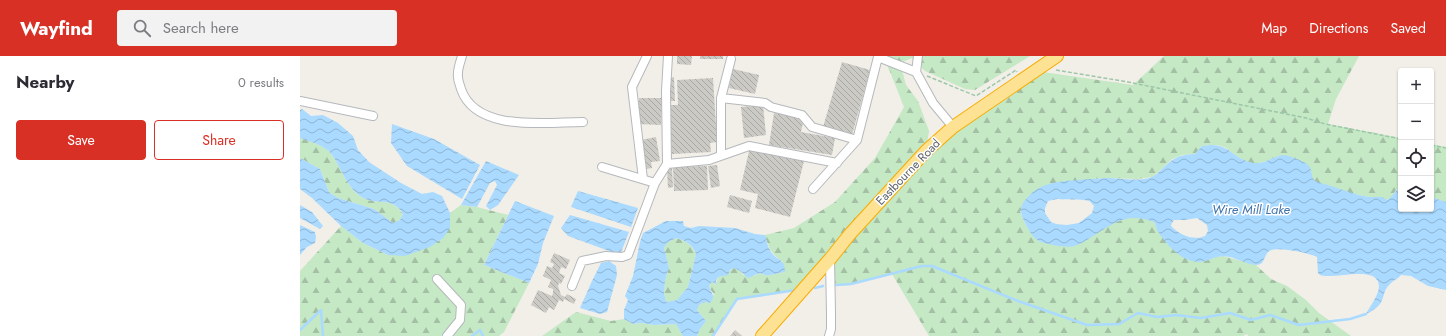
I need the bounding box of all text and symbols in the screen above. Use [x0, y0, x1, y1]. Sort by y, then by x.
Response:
search box [117, 10, 397, 46]
text: Wayfind [20, 15, 93, 42]
icon: search [131, 17, 153, 39]
text: Search here [163, 17, 239, 39]
text: Map [1261, 18, 1287, 38]
text: Directions [1309, 18, 1369, 38]
text: Saved [1391, 18, 1426, 38]
map controls [1398, 68, 1434, 212]
button: + [1398, 68, 1434, 104]
text: Nearby [16, 70, 74, 94]
text: 0 results [238, 73, 284, 92]
button: − [1398, 104, 1434, 140]
button: Save [16, 120, 146, 160]
button: Share [154, 120, 284, 160]
street label: Eastbourne Road [872, 135, 944, 209]
button: locate [1398, 140, 1434, 176]
button: layers [1398, 176, 1434, 212]
water label: Wire Mill Lake [1212, 200, 1291, 219]

